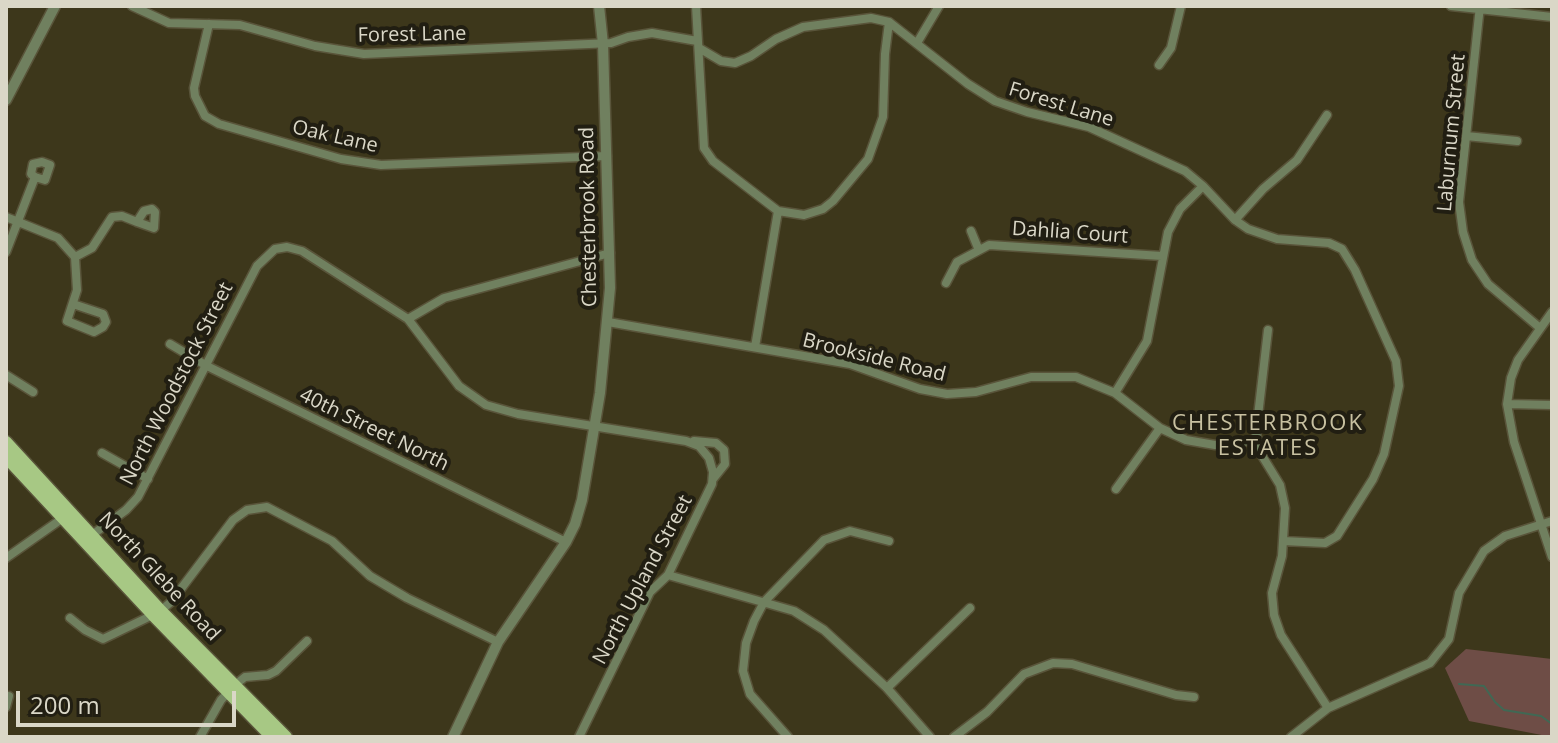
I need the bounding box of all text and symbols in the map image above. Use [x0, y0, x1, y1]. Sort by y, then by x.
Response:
street label: Forest Lane [357, 22, 467, 48]
street label: Laburnum Street [1433, 53, 1471, 213]
street label: Forest Lane [1006, 78, 1116, 132]
street label: Oak Lane [290, 115, 380, 159]
street label: Chesterbrook Road [575, 127, 603, 307]
street label: Dahlia Court [1011, 217, 1129, 249]
street label: North Woodstock Street [115, 279, 239, 489]
street label: Brookside Road [800, 329, 948, 387]
street label: 40th Street North [295, 383, 453, 477]
district label: CHESTERBROOK ESTATES [1172, 411, 1364, 462]
street label: North Upland Street [588, 491, 698, 669]
street label: North Glebe Road [93, 508, 225, 646]
scale bar [20, 675, 240, 725]
text: 200 m [30, 688, 100, 721]

